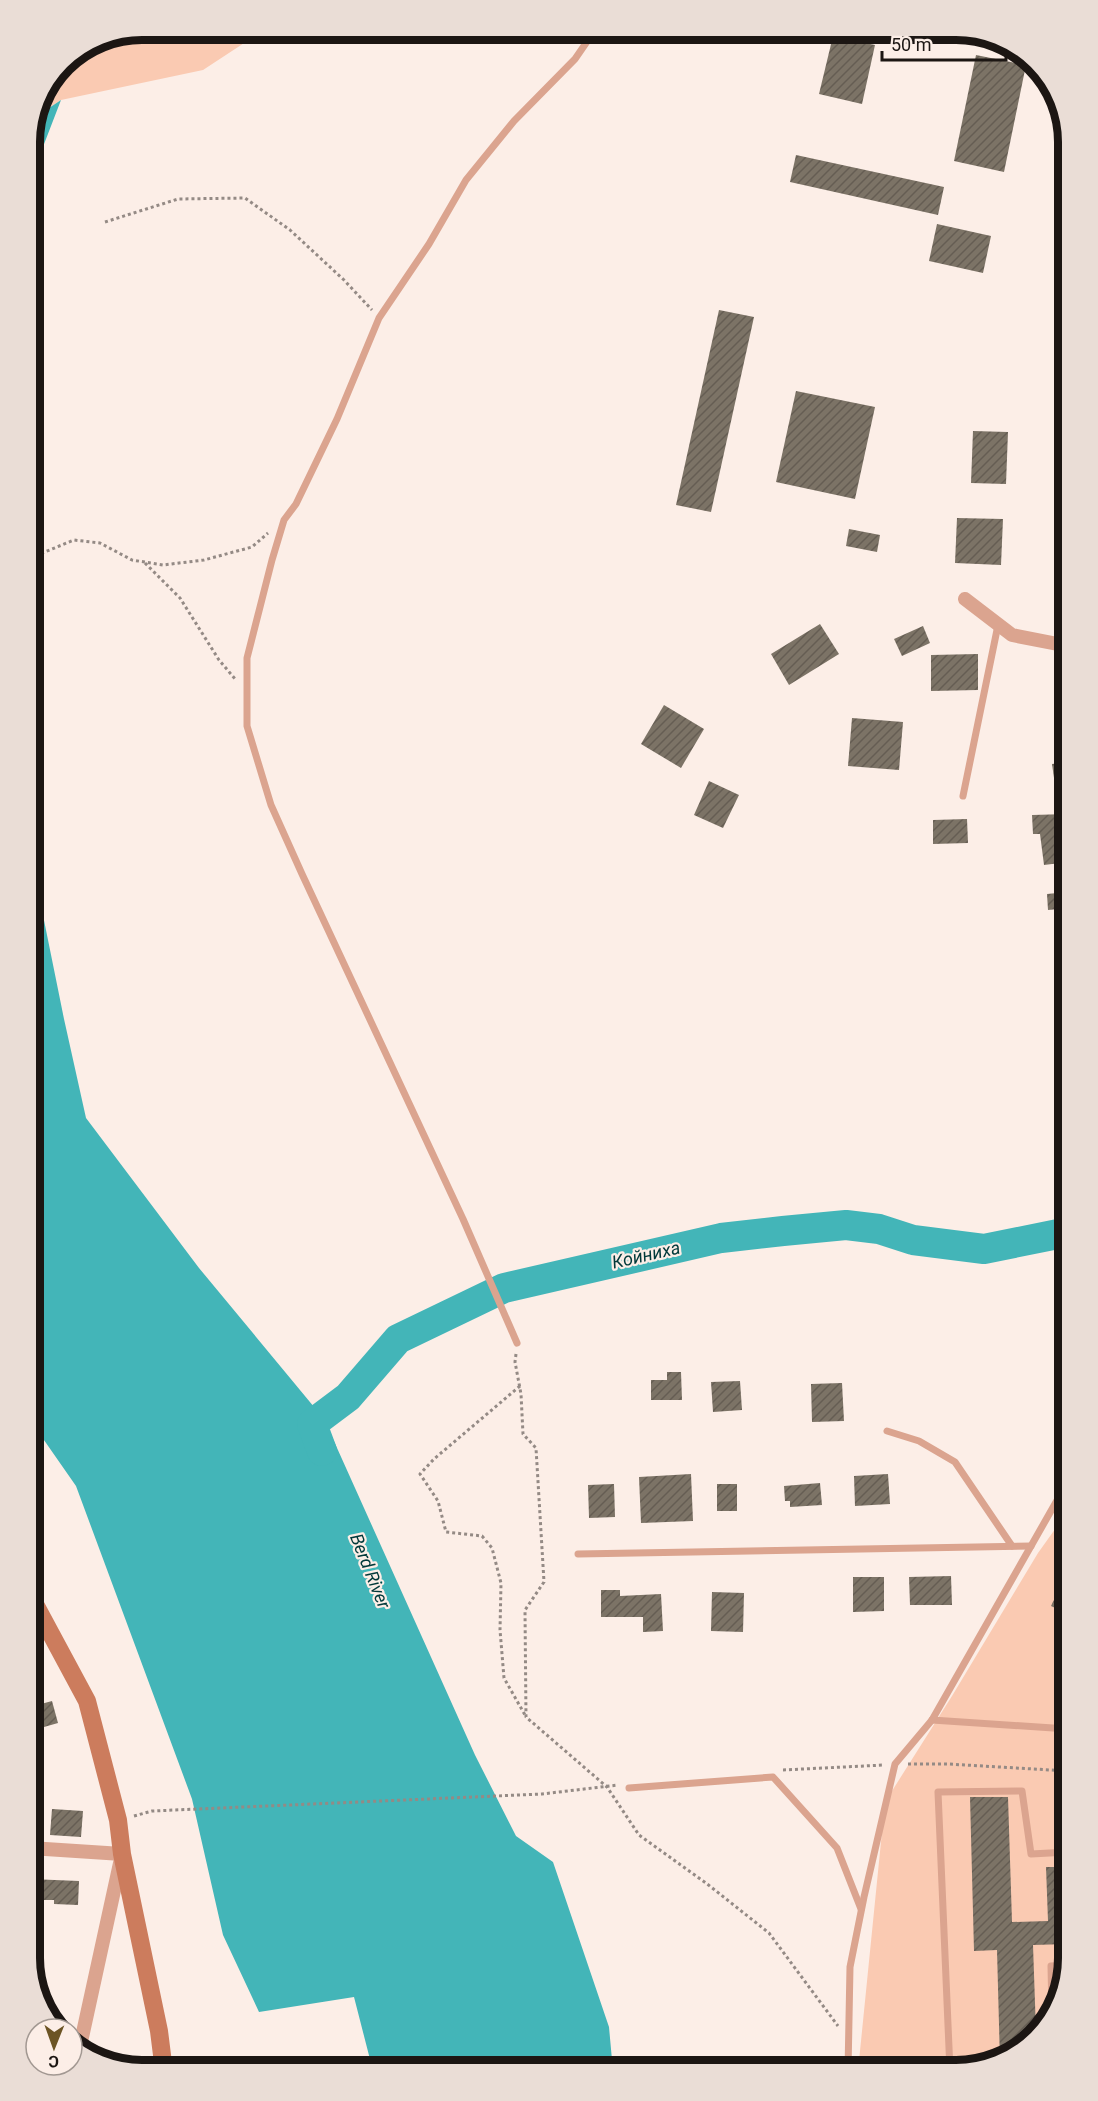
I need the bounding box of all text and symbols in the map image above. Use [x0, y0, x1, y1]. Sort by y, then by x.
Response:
scale bar [882, 24, 1006, 62]
text: 50 m [891, 34, 931, 55]
water label: Койниха [610, 1236, 682, 1273]
water label: Berd River [346, 1530, 395, 1612]
north arrow [24, 2017, 84, 2077]
text: С [48, 2052, 59, 2071]

